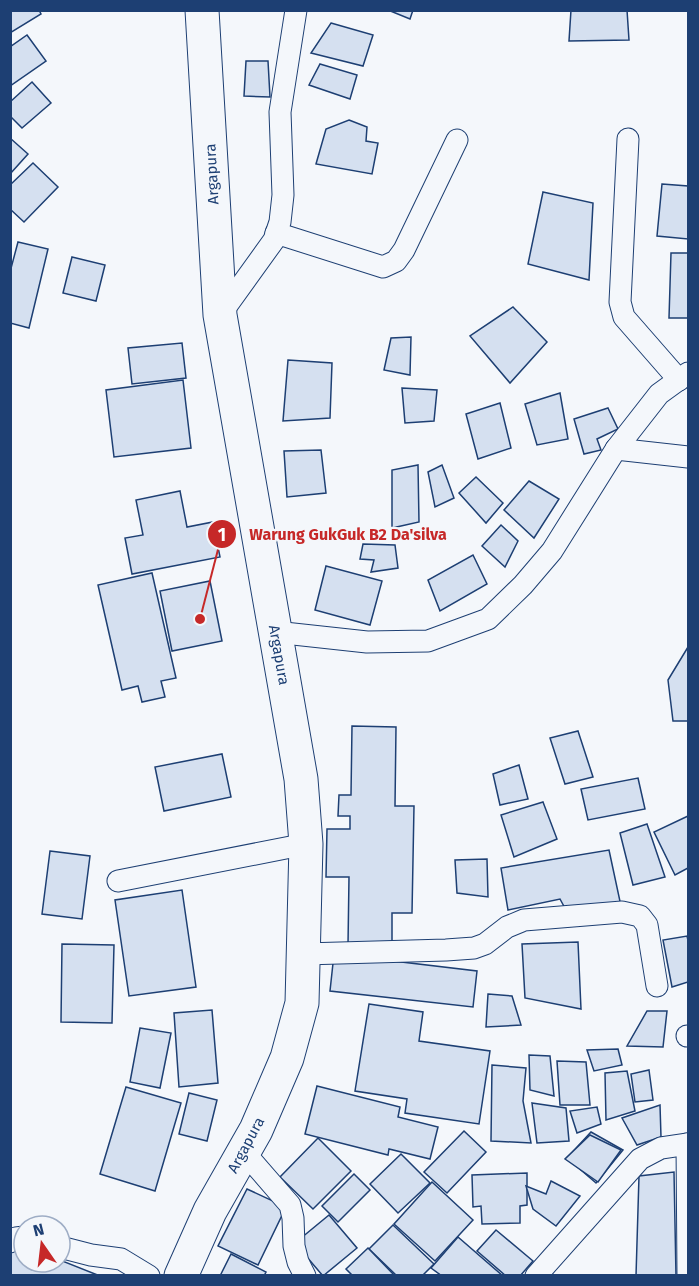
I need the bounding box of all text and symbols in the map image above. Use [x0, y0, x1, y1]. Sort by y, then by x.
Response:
street label: Argapura [201, 143, 223, 205]
callout: Warung GukGuk B2 Da'silva [207, 517, 458, 551]
text: 1 [218, 524, 226, 546]
text: Warung GukGuk B2 Da'silva [249, 525, 447, 544]
street label: Argapura [265, 623, 293, 687]
street label: Argapura [224, 1114, 268, 1176]
north arrow [12, 1214, 72, 1274]
text: N [31, 1219, 46, 1240]

